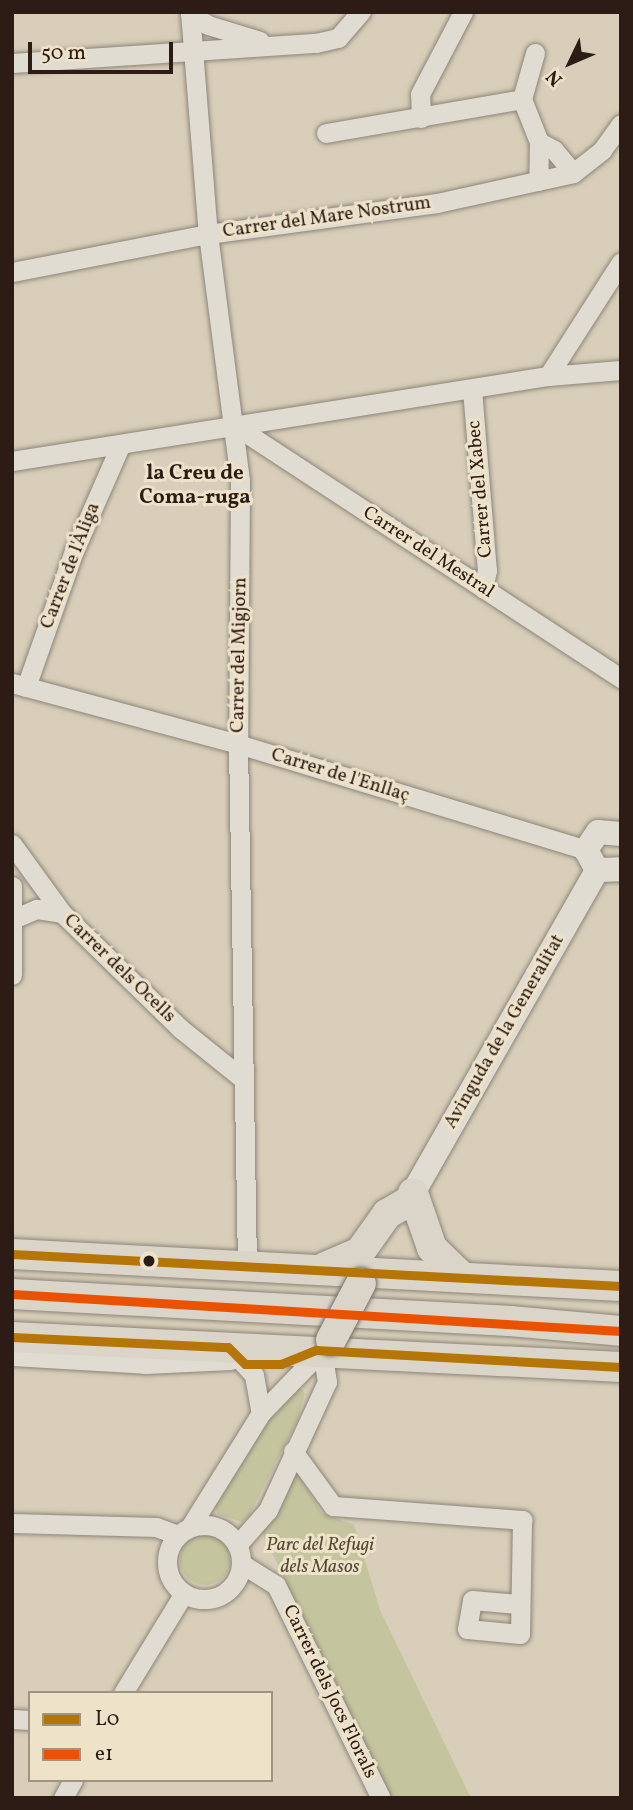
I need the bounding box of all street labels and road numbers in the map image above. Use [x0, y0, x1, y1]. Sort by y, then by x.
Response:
street label: Carrer del Mare Nostrum [221, 192, 433, 244]
street label: Carrer del Xabec [464, 419, 498, 559]
street label: Carrer de l'Àliga [36, 500, 106, 632]
street label: Carrer del Mestral [358, 502, 498, 604]
street label: Carrer del Migjorn [227, 577, 253, 733]
street label: Carrer de l'Enllaç [268, 744, 412, 808]
street label: Carrer dels Ocells [58, 910, 180, 1028]
street label: Avinguda de la Generalitat [440, 931, 570, 1133]
street label: Carrer dels Jocs Florals [277, 1601, 381, 1783]

